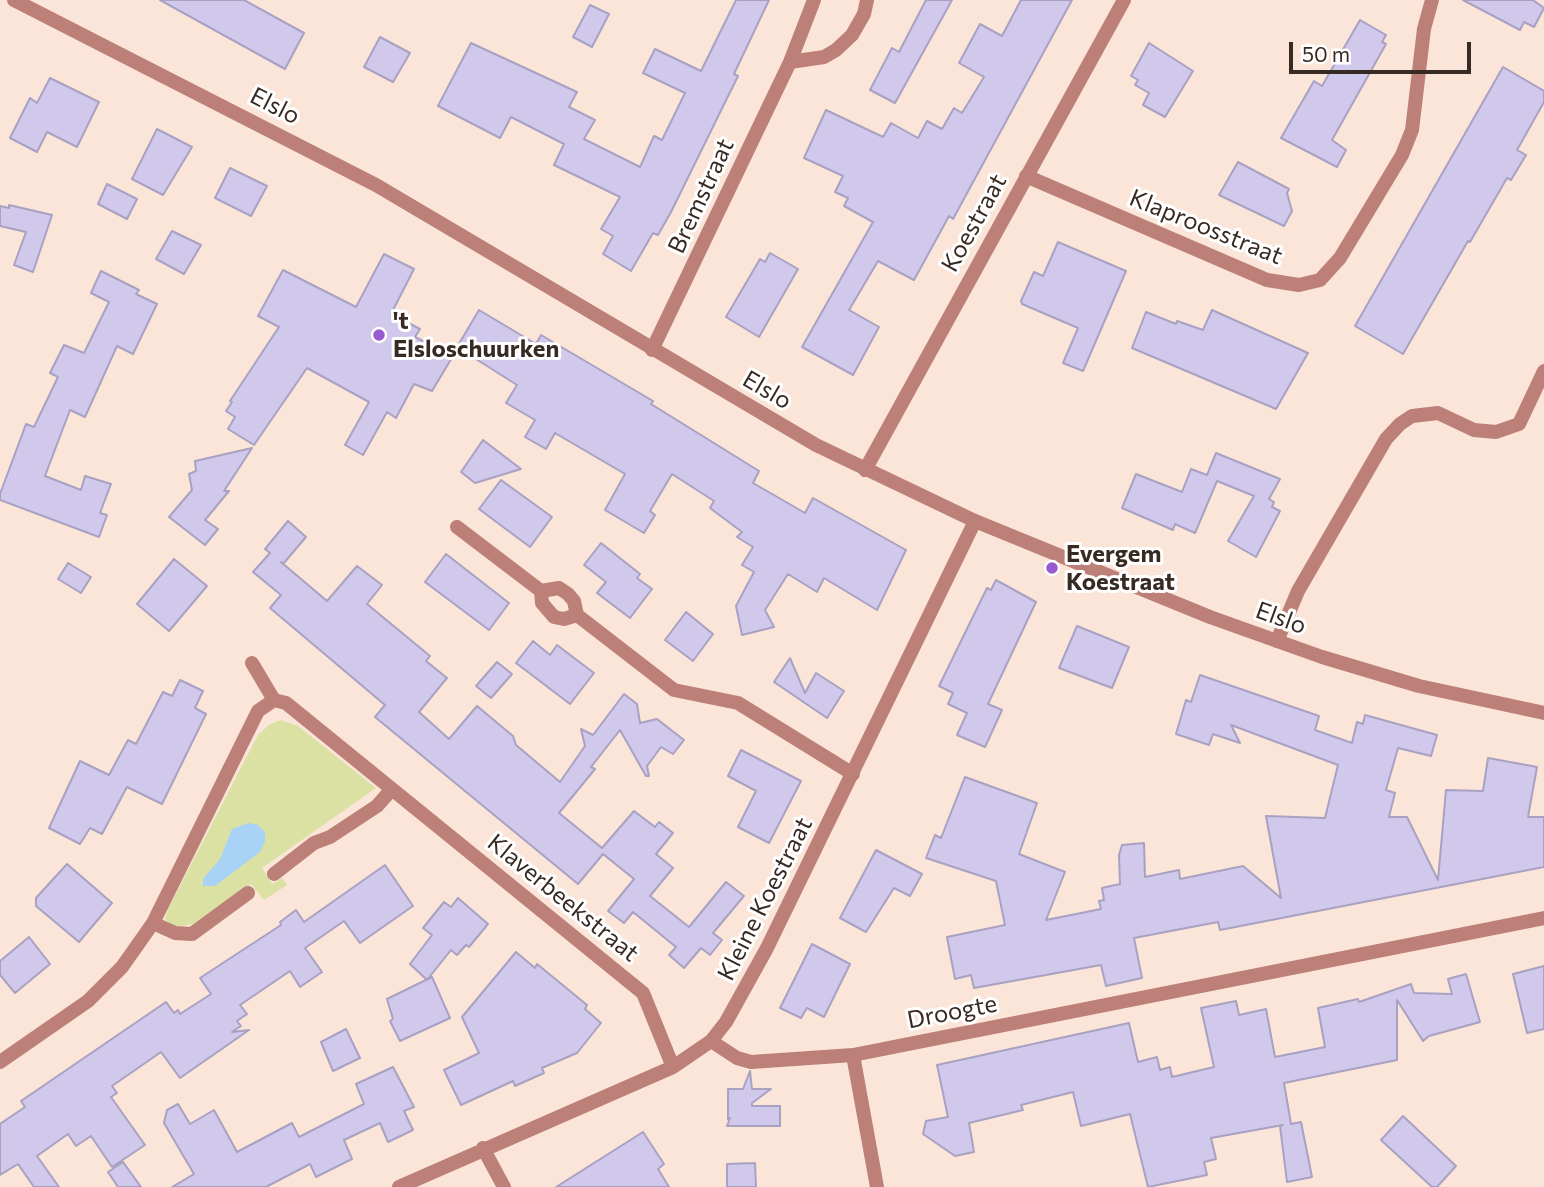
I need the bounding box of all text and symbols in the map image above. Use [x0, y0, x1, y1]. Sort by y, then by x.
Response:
scale bar [1292, 28, 1474, 72]
text: 50 m [1302, 41, 1350, 66]
street label: Elslo [245, 81, 305, 131]
street label: Bremstraat [662, 134, 740, 258]
street label: Koestraat [935, 169, 1013, 277]
street label: Klaproosstraat [1125, 183, 1287, 271]
place label: 't Elsloschuurken [393, 307, 559, 363]
marker: 't Elsloschuurken [371, 327, 387, 343]
street label: Elslo [737, 365, 797, 415]
place label: Evergem Koestraat [1066, 540, 1175, 596]
marker: Evergem Koestraat [1044, 560, 1060, 576]
street label: Elslo [1252, 596, 1310, 640]
street label: Kleine Koestraat [711, 813, 819, 985]
street label: Klaverbeekstraat [482, 828, 644, 968]
street label: Droogte [905, 989, 999, 1035]

